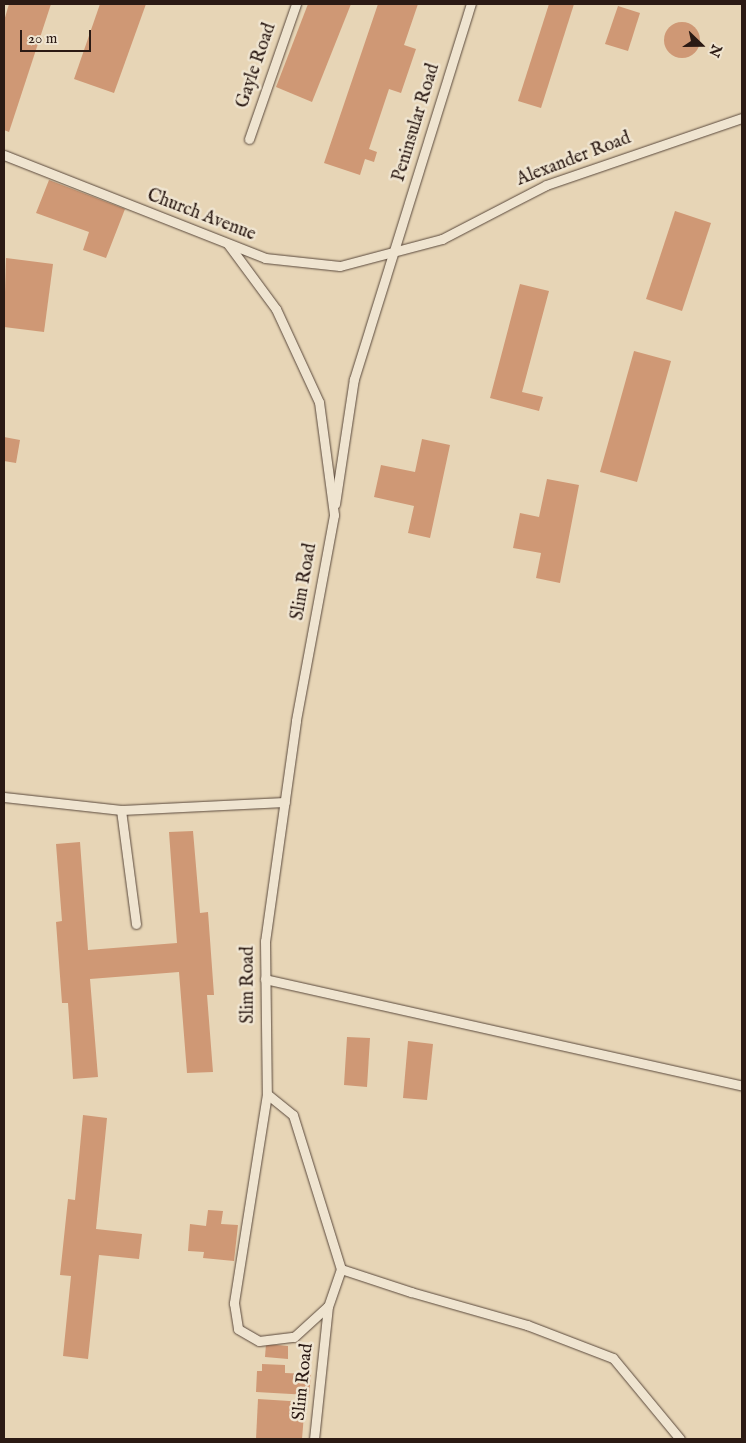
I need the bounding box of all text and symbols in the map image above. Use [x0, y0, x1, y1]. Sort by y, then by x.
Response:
scale bar [22, 20, 94, 52]
north arrow [676, 20, 726, 70]
street label: Gayle Road [232, 21, 282, 111]
text: 20 m [28, 29, 57, 48]
text: N [704, 42, 726, 60]
street label: Peninsular Road [389, 61, 445, 185]
street label: Alexander Road [514, 128, 634, 192]
street label: Church Avenue [144, 185, 258, 247]
street label: Slim Road [288, 542, 322, 622]
street label: Slim Road [238, 946, 260, 1024]
street label: Slim Road [289, 1342, 319, 1422]

